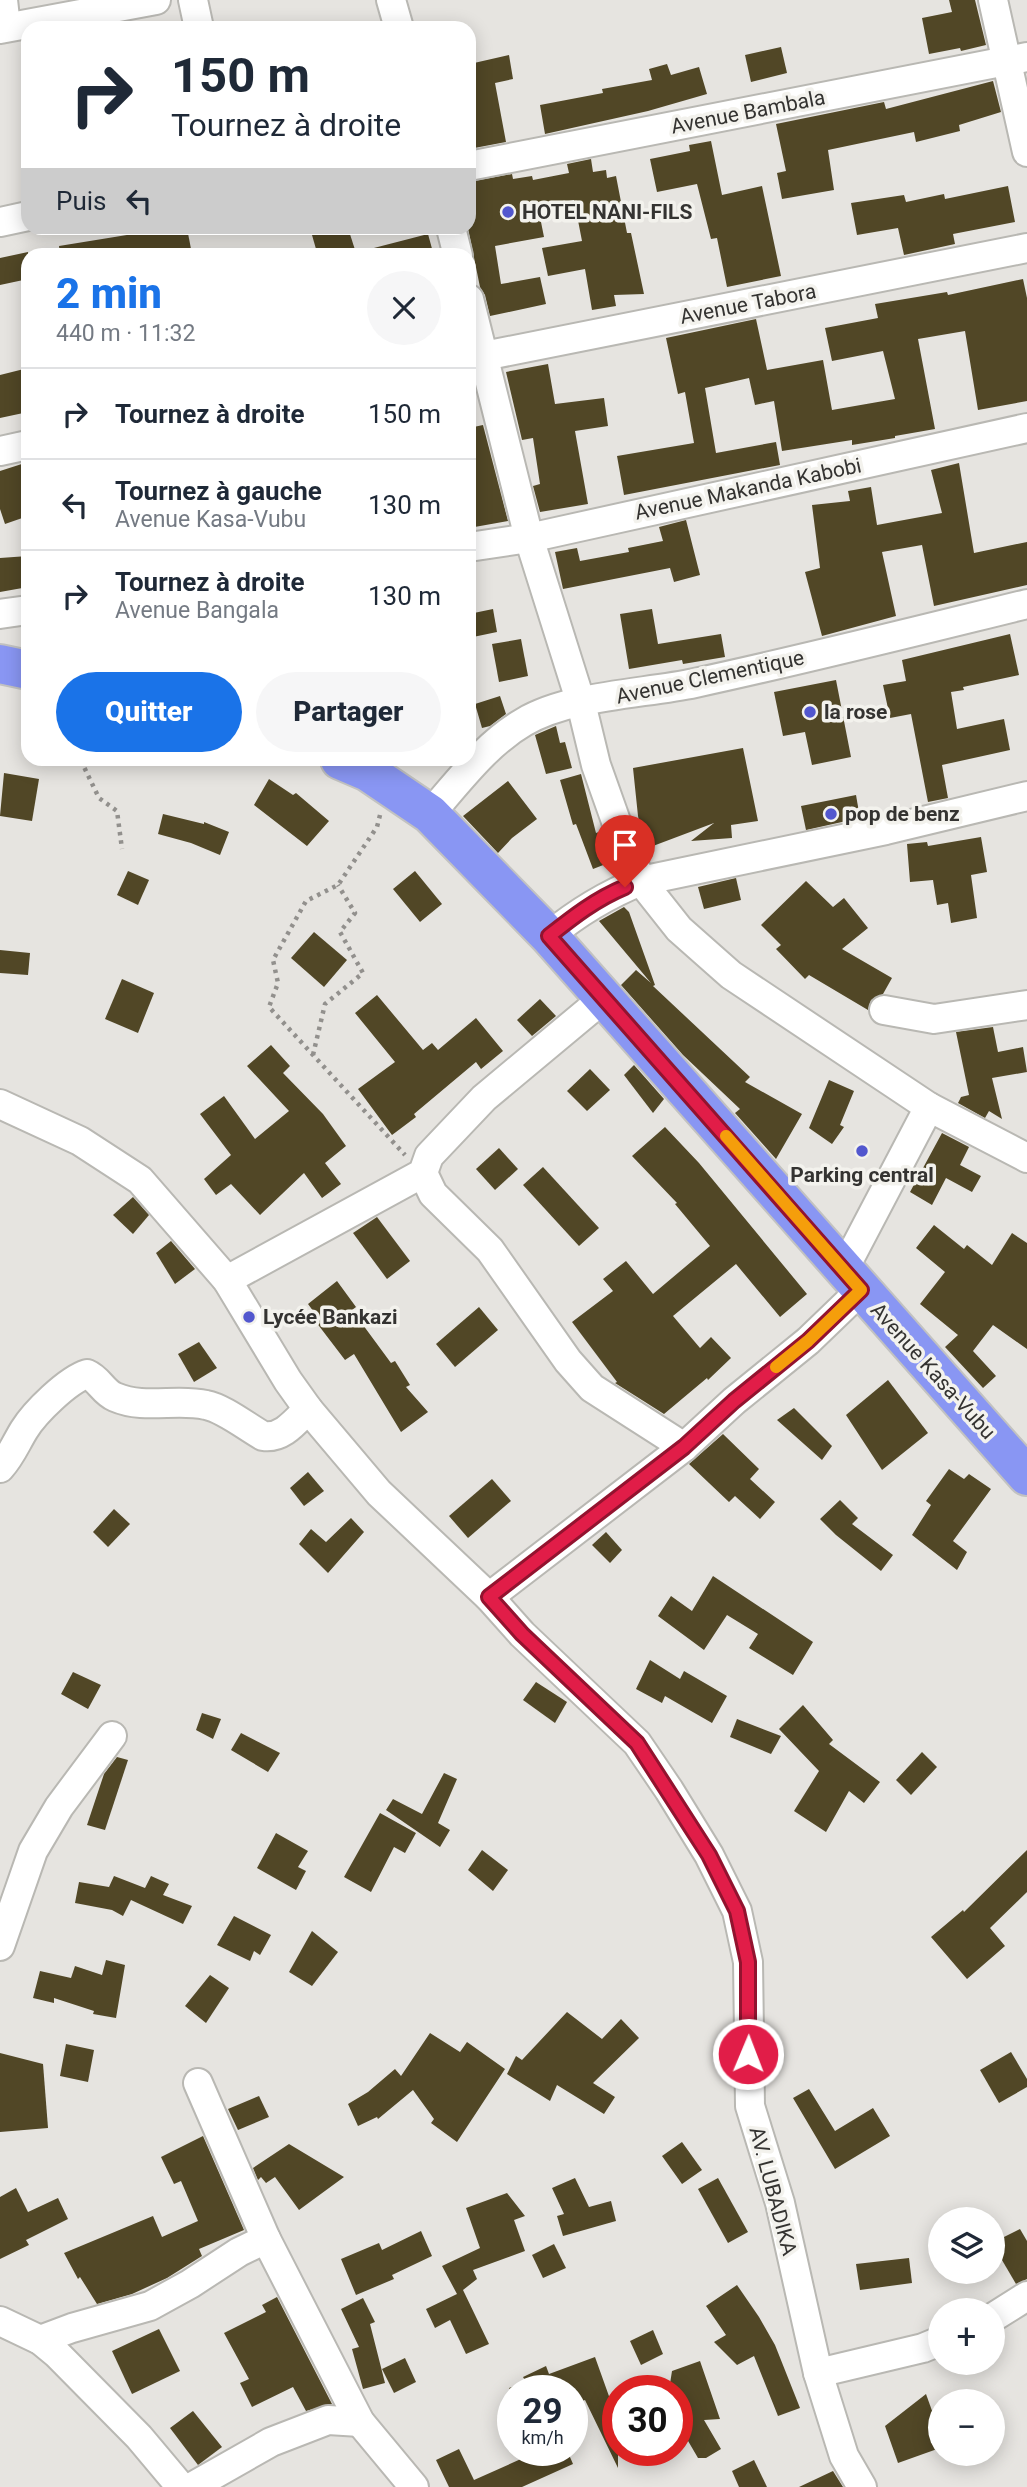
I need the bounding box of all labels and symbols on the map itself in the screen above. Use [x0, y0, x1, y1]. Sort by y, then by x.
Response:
street label: Avenue Bambala [669, 85, 827, 139]
place label: HOTEL NANI-FILS [522, 200, 692, 224]
marker: HOTEL NANI-FILS [500, 204, 516, 220]
street label: Avenue Tabora [678, 279, 818, 329]
street label: Avenue Makanda Kabobi [633, 453, 863, 525]
street label: Avenue Clementique [614, 645, 806, 709]
place label: la rose [824, 700, 887, 724]
marker: la rose [802, 704, 818, 720]
place label: pop de benz [845, 802, 960, 826]
marker: pop de benz [823, 806, 839, 822]
pin [595, 815, 655, 887]
marker: Parking central [854, 1143, 870, 1159]
place label: Parking central [790, 1163, 934, 1187]
street label: Avenue Kasa-Vubu [866, 1298, 1000, 1444]
place label: Lycée Bankazi [263, 1305, 397, 1329]
marker: Lycée Bankazi [241, 1309, 257, 1325]
position arrow [711, 2017, 785, 2091]
street label: AV. LUBADIKA [744, 2124, 802, 2258]
speed limit sign: 30 [602, 2375, 693, 2466]

